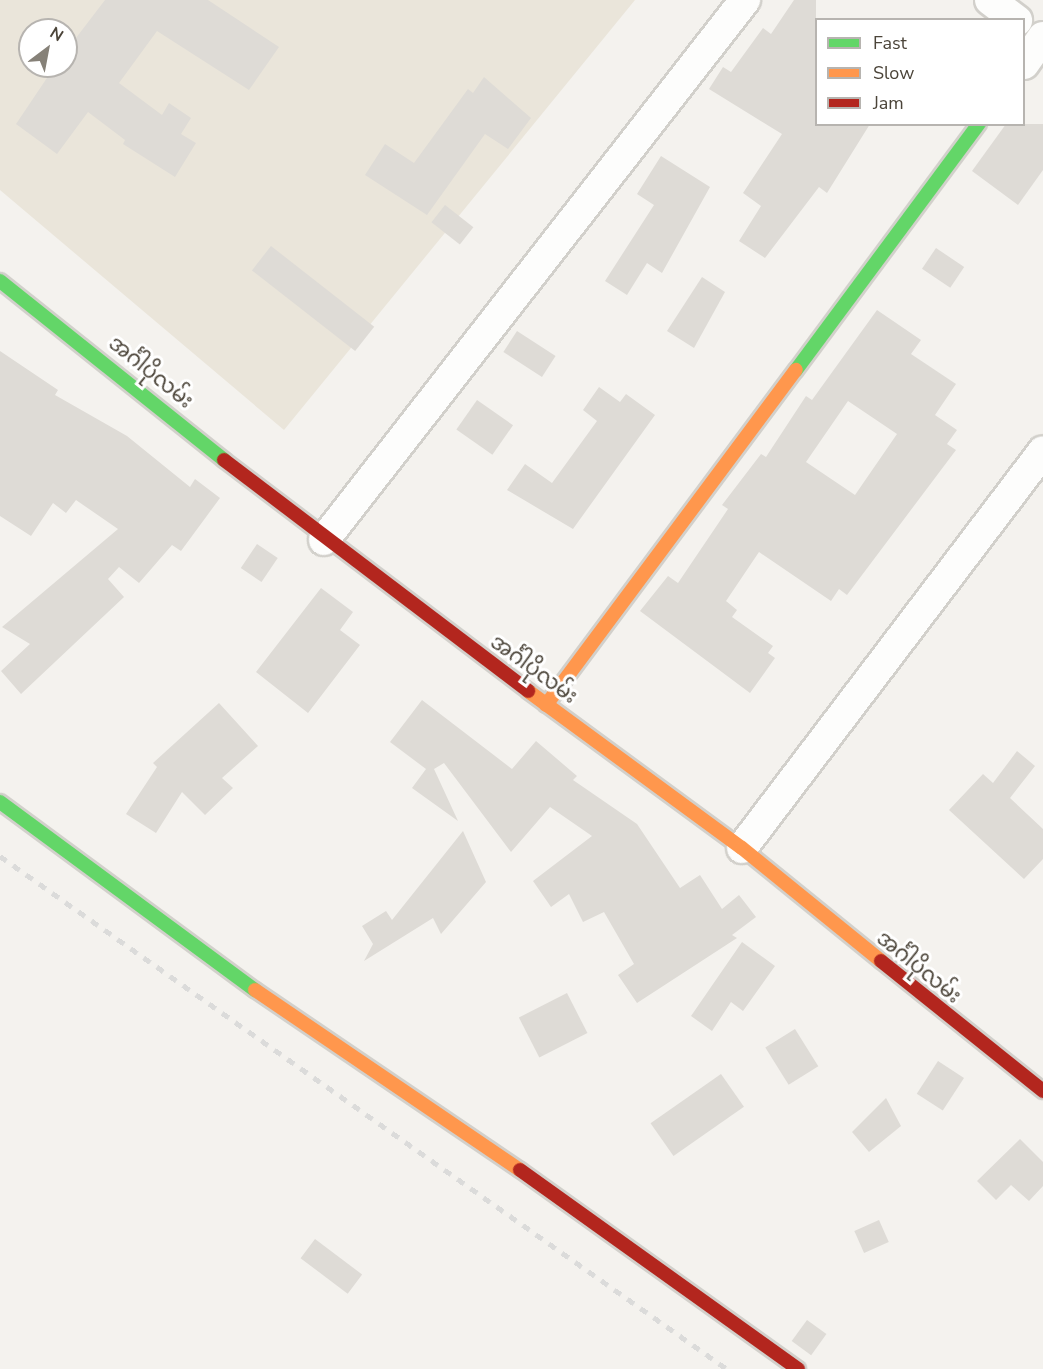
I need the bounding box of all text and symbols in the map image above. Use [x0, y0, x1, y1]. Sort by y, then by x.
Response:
north arrow [18, 18, 78, 78]
legend [815, 18, 1025, 126]
text: N [46, 22, 67, 47]
text: Fast [873, 31, 907, 55]
text: Slow [873, 61, 914, 85]
text: Jam [873, 91, 904, 115]
street label: အင်္ဂါပိုလမ်း [104, 330, 198, 414]
street label: အင်္ဂါပိုလမ်း [486, 629, 582, 709]
street label: အင်္ဂါပိုလမ်း [872, 925, 966, 1009]

